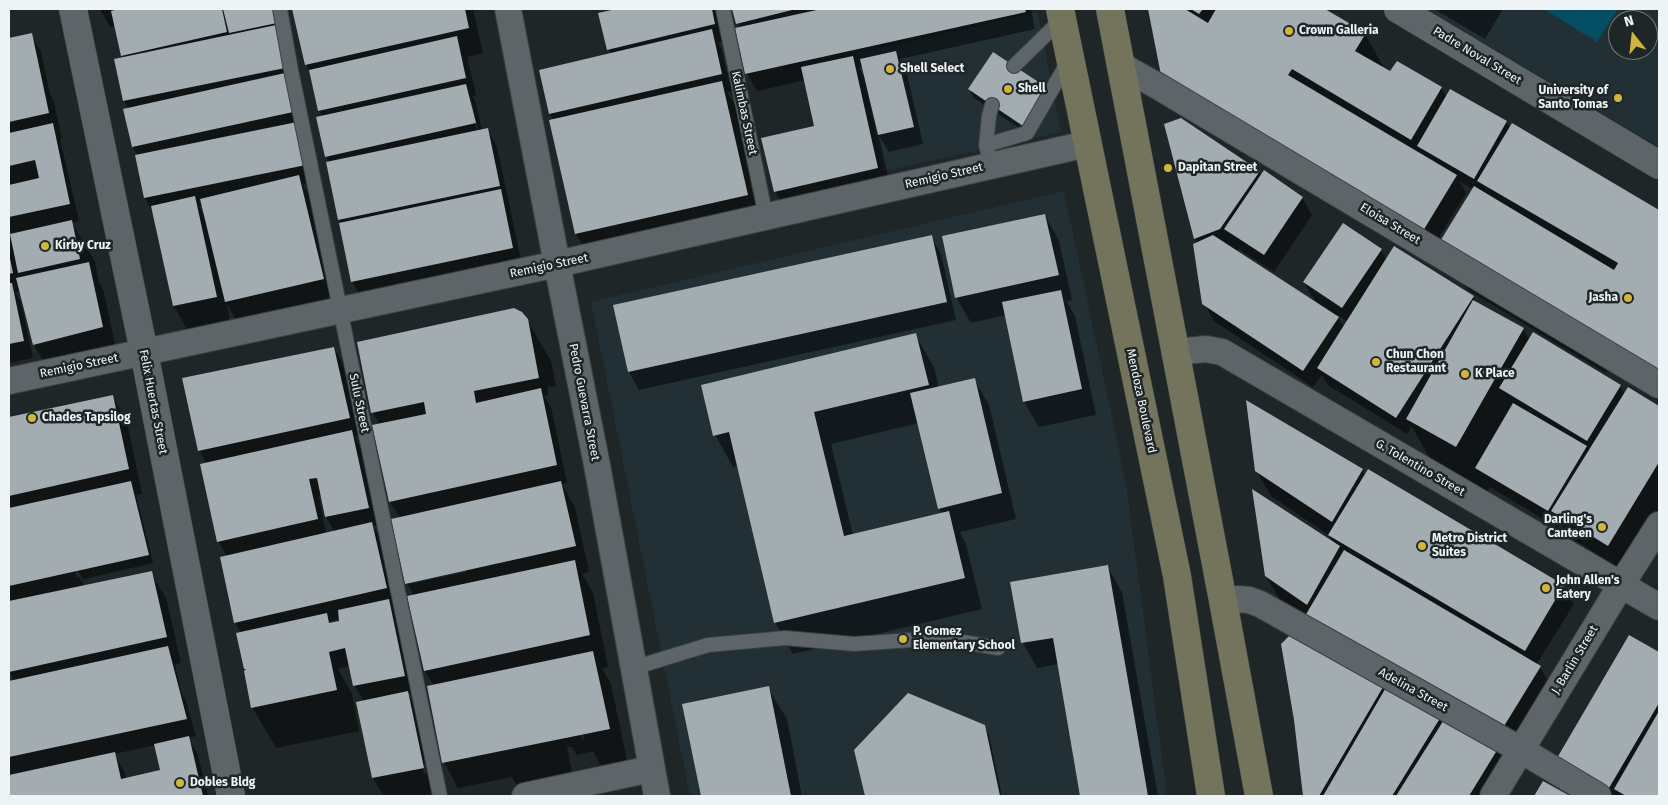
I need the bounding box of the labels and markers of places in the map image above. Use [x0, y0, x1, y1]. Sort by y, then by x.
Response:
place label: Crown Galleria [1299, 24, 1379, 38]
marker: Crown Galleria [1283, 25, 1295, 37]
place label: Shell Select [900, 62, 964, 76]
marker: Shell Select [884, 63, 896, 75]
place label: Shell [1018, 82, 1046, 96]
marker: Shell [1002, 83, 1014, 95]
place label: University of Santo Tomas [1538, 84, 1608, 112]
marker: University of Santo Tomas [1612, 92, 1624, 104]
place label: Dapitan Street [1178, 161, 1257, 175]
marker: Dapitan Street [1162, 162, 1174, 174]
place label: Kirby Cruz [55, 239, 111, 253]
marker: Kirby Cruz [39, 240, 51, 252]
place label: Jasha [1588, 291, 1618, 305]
marker: Jasha [1622, 292, 1634, 304]
place label: Chun Chon Restaurant [1386, 348, 1446, 376]
marker: Chun Chon Restaurant [1370, 356, 1382, 368]
place label: K Place [1475, 367, 1515, 381]
marker: K Place [1459, 368, 1471, 380]
place label: Chades Tapsilog [42, 411, 131, 425]
marker: Chades Tapsilog [26, 412, 38, 424]
place label: Darling's Canteen [1544, 513, 1592, 541]
marker: Darling's Canteen [1596, 521, 1608, 533]
place label: Metro District Suites [1432, 532, 1507, 560]
marker: Metro District Suites [1416, 540, 1428, 552]
place label: John Allen's Eatery [1556, 574, 1620, 602]
marker: John Allen's Eatery [1540, 582, 1552, 594]
place label: P. Gomez Elementary School [913, 625, 1015, 653]
marker: P. Gomez Elementary School [897, 633, 909, 645]
place label: Dobles Bldg [190, 776, 255, 790]
marker: Dobles Bldg [174, 777, 186, 789]

